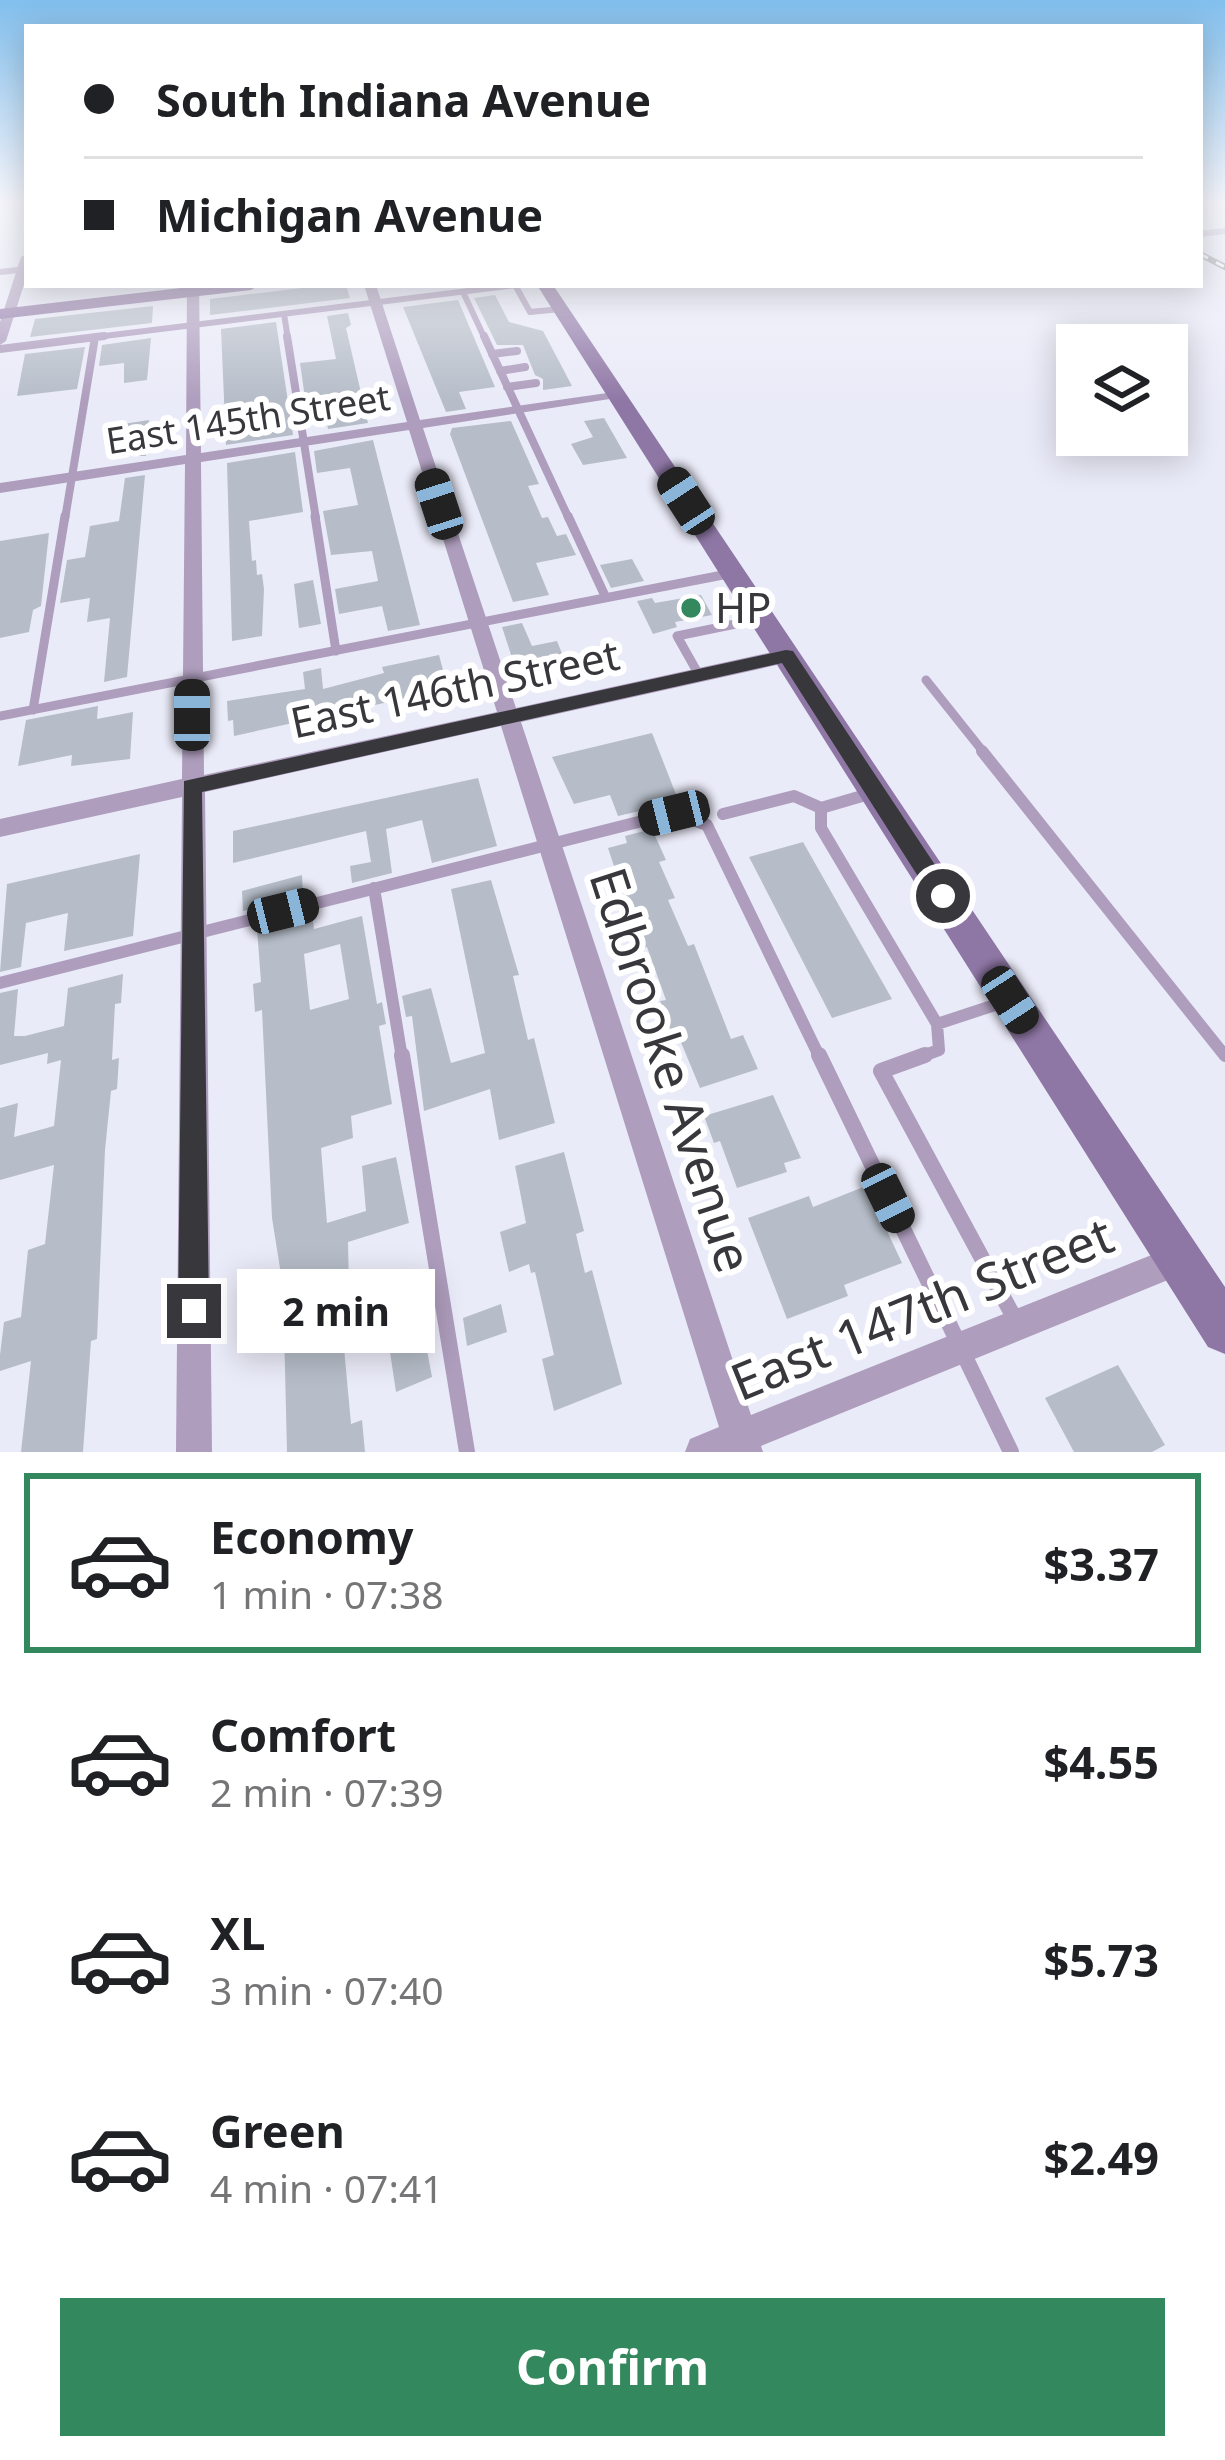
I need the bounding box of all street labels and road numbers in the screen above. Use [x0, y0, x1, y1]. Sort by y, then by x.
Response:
street label: East 145th Street [102, 372, 393, 465]
street label: East 146th Street [285, 625, 624, 750]
street label: Edbrooke Avenue [575, 858, 771, 1280]
street label: East 147th Street [720, 1199, 1123, 1416]

